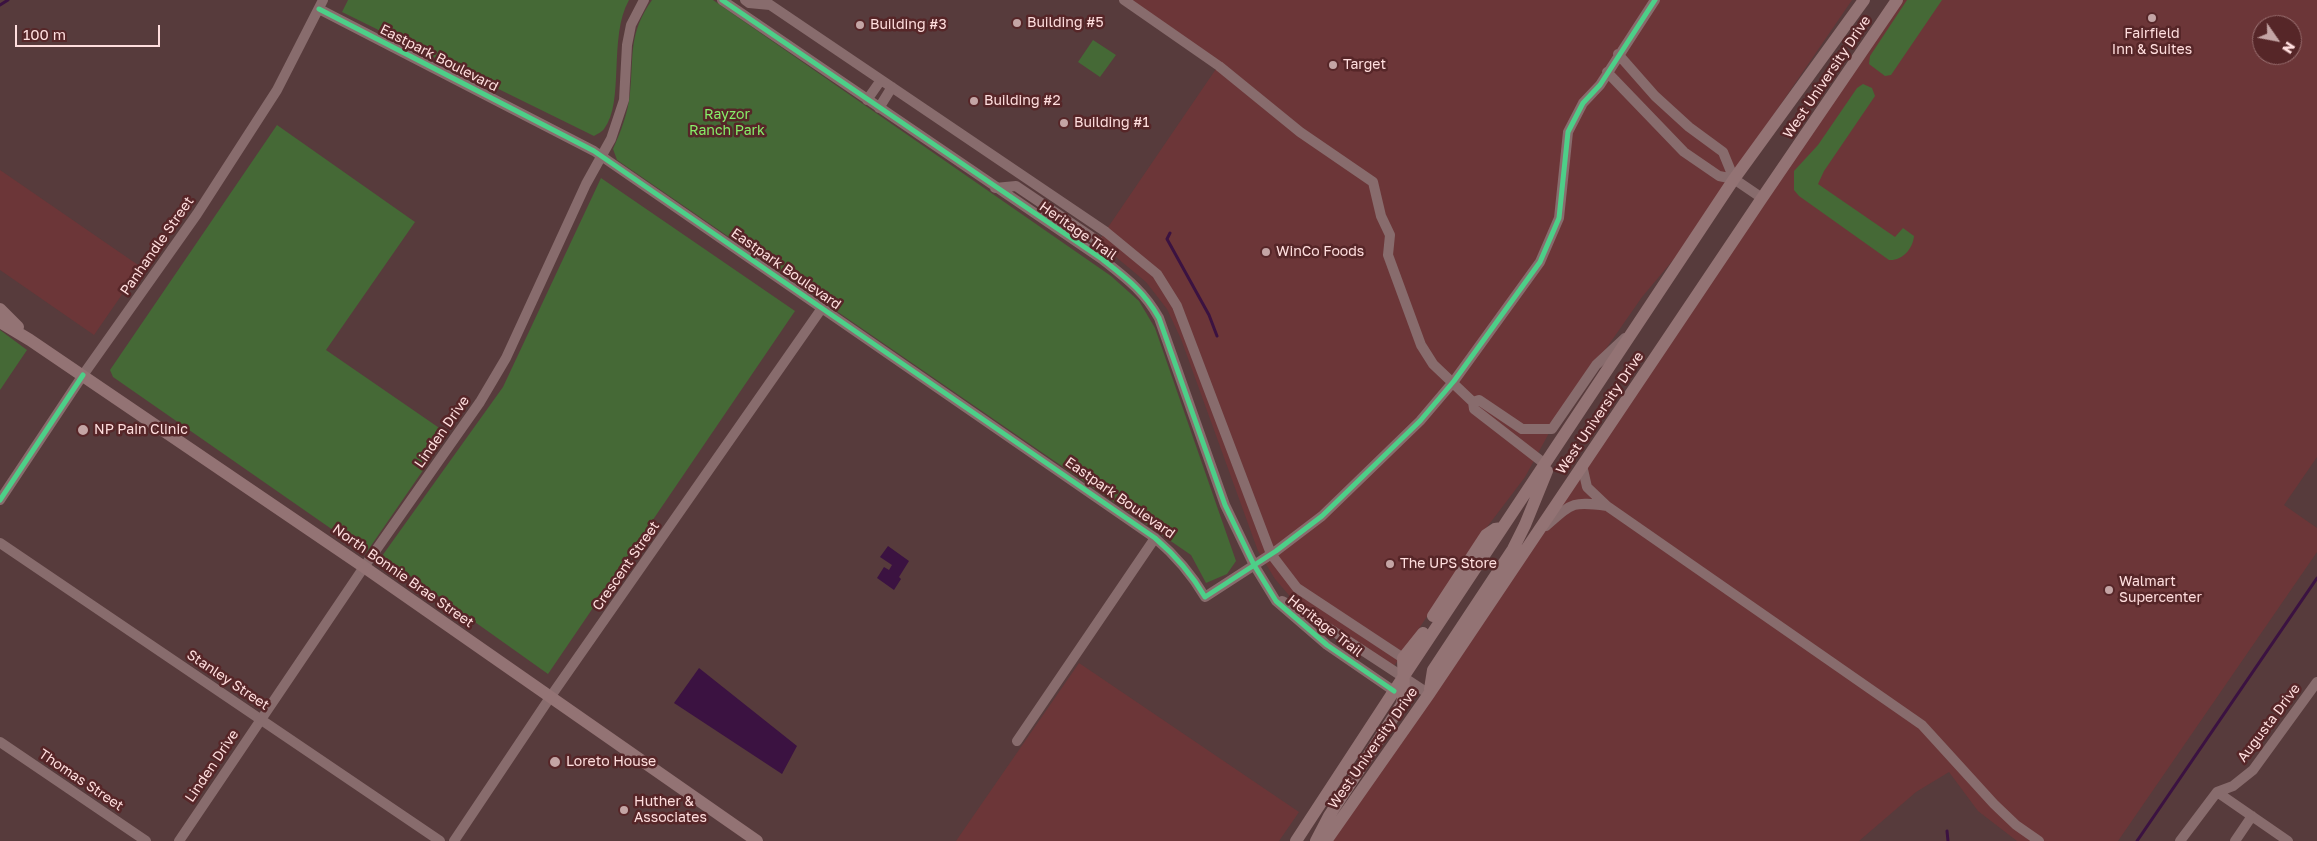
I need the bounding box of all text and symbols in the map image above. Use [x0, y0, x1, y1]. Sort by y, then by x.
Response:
street label: West University Drive [1780, 12, 1874, 142]
marker: Fairfield Inn & Suites [2146, 12, 2158, 24]
scale bar [18, 15, 162, 47]
place label: Building #5 [1027, 15, 1104, 31]
north arrow [2252, 15, 2302, 65]
place label: Building #3 [870, 17, 947, 33]
marker: Building #5 [1011, 17, 1023, 29]
marker: Building #3 [854, 19, 866, 31]
street label: Eastpark Boulevard [377, 21, 501, 95]
text: 100 m [23, 25, 66, 43]
place label: Fairfield Inn & Suites [2112, 26, 2192, 58]
text: N [2279, 39, 2299, 57]
place label: Target [1343, 57, 1386, 73]
marker: Target [1327, 59, 1339, 71]
place label: Building #2 [984, 93, 1061, 109]
marker: Building #2 [968, 95, 980, 107]
park label: Rayzor Ranch Park [689, 107, 765, 140]
place label: Building #1 [1074, 115, 1149, 131]
marker: Building #1 [1058, 117, 1070, 129]
street label: Panhandle Street [117, 193, 197, 299]
street label: Heritage Trail [1036, 198, 1120, 264]
street label: Eastpark Boulevard [728, 225, 844, 313]
place label: WinCo Foods [1276, 244, 1364, 260]
marker: WinCo Foods [1260, 246, 1272, 258]
street label: West University Drive [1553, 348, 1647, 478]
street label: Linden Drive [411, 393, 473, 471]
place label: NP Pain Clinic [94, 422, 188, 438]
marker: NP Pain Clinic [76, 423, 90, 437]
street label: Eastpark Boulevard [1062, 454, 1178, 542]
street label: Crescent Street [589, 518, 663, 614]
street label: North Bonnie Brae Street [329, 521, 477, 631]
place label: The UPS Store [1400, 556, 1497, 572]
marker: The UPS Store [1384, 558, 1396, 570]
place label: Walmart Supercenter [2119, 574, 2202, 606]
marker: Walmart Supercenter [2103, 584, 2115, 596]
street label: Heritage Trail [1284, 591, 1366, 661]
street label: Stanley Street [184, 646, 272, 714]
street label: Augusta Drive [2234, 680, 2304, 766]
street label: West University Drive [1325, 684, 1421, 812]
street label: Linden Drive [182, 727, 242, 805]
street label: Thomas Street [36, 746, 126, 814]
place label: Loreto House [566, 754, 656, 770]
marker: Loreto House [548, 755, 562, 769]
place label: Huther & Associates [634, 794, 707, 826]
marker: Huther & Associates [618, 804, 630, 816]

